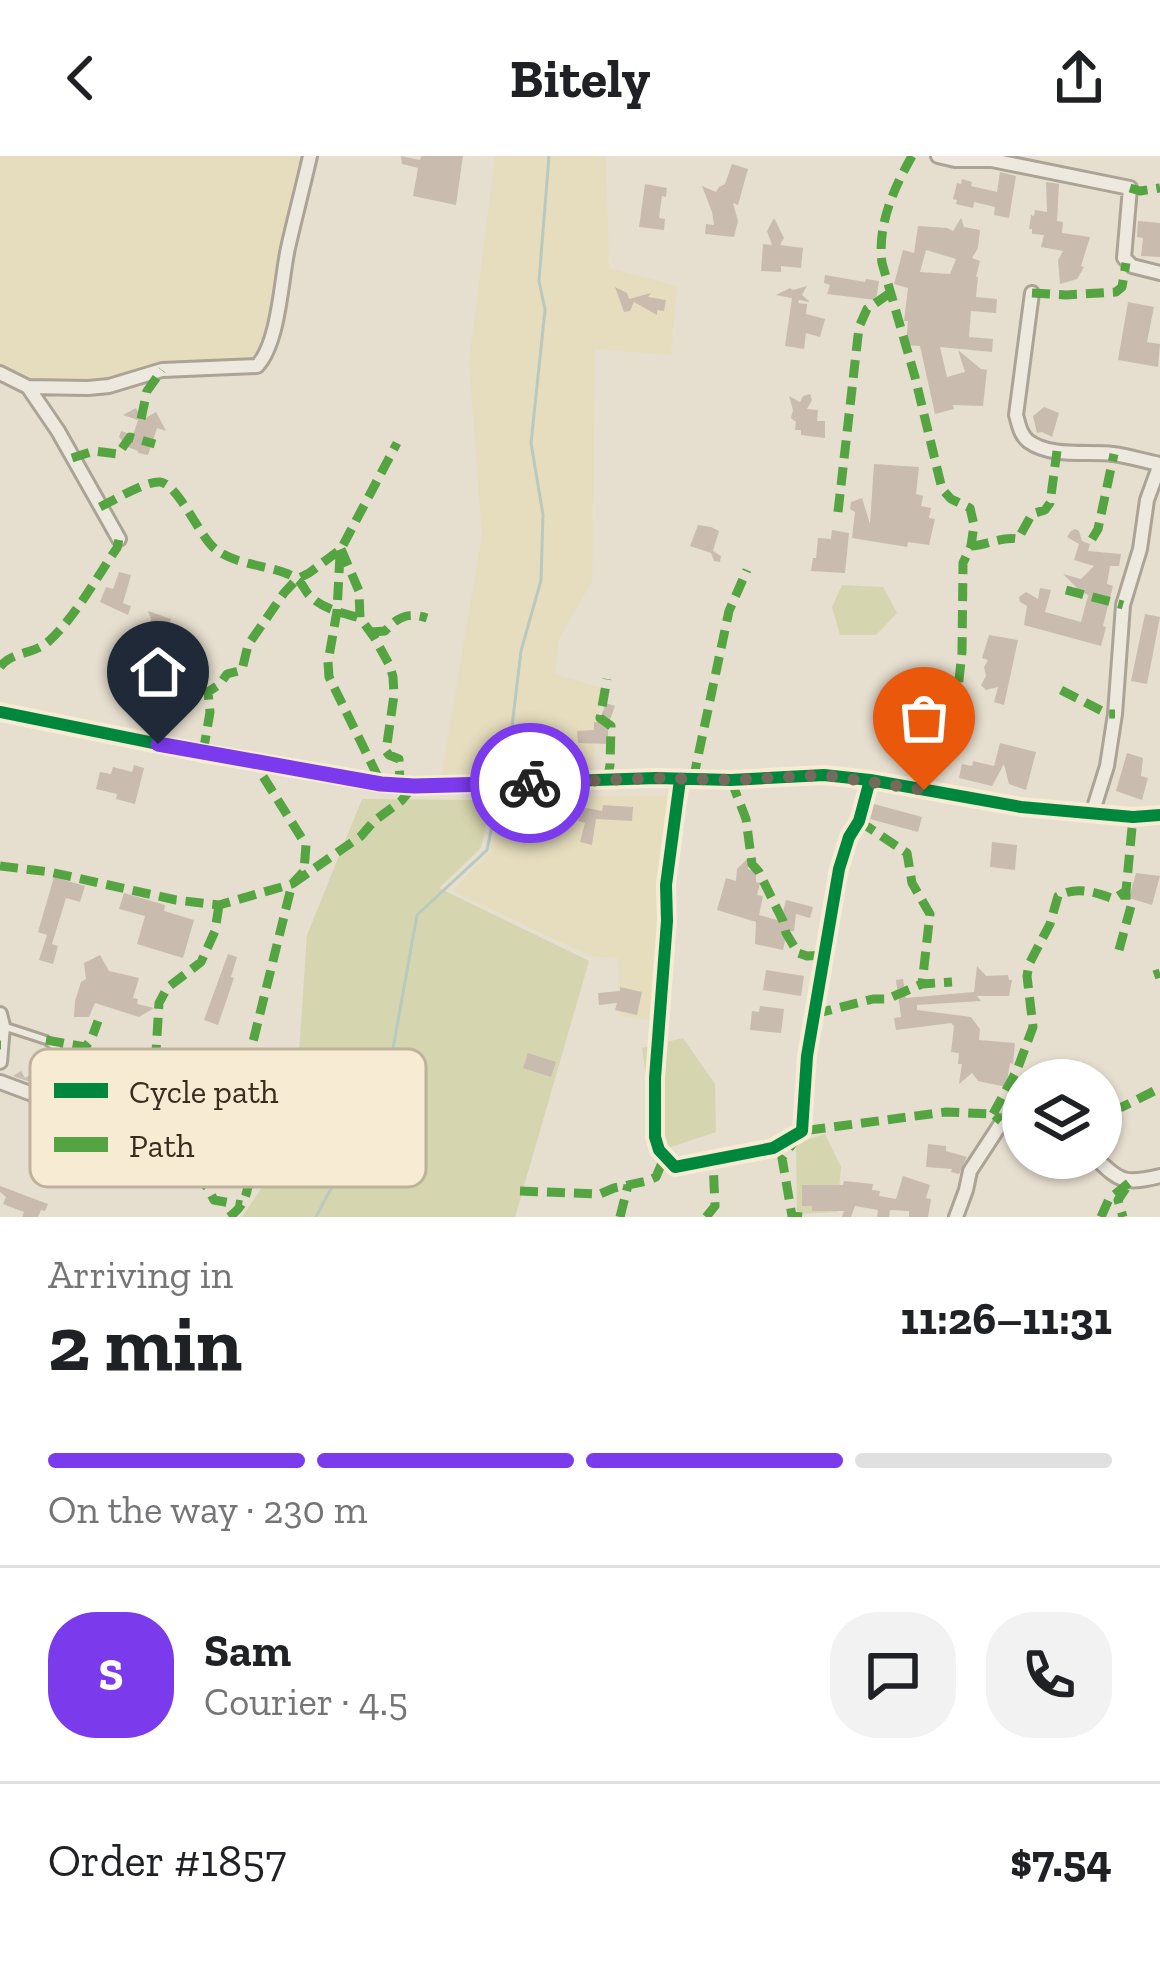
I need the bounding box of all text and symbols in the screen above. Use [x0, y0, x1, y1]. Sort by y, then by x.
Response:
icon: back [48, 45, 114, 111]
icon: share [1046, 45, 1112, 111]
text: Bitely [510, 46, 650, 111]
pin [107, 621, 209, 744]
icon: home [125, 639, 191, 705]
pin [873, 667, 975, 790]
icon: bag [891, 685, 957, 751]
courier [470, 723, 590, 843]
icon: bike [497, 750, 563, 816]
legend [30, 1049, 426, 1187]
map controls [1002, 1059, 1122, 1179]
button: layers [1002, 1059, 1122, 1179]
text: Cycle path [129, 1072, 279, 1111]
text: Path [129, 1126, 195, 1165]
text: Arriving in [48, 1251, 233, 1298]
text: 11:26–11:31 [900, 1292, 1112, 1346]
text: 2 min [48, 1296, 242, 1390]
text: On the way · 230 m [48, 1486, 368, 1533]
button: chat [830, 1612, 956, 1738]
button: phone [986, 1612, 1112, 1738]
text: Sam [204, 1624, 291, 1678]
text: S [98, 1648, 124, 1702]
text: Courier · 4.5 [204, 1678, 408, 1725]
text: Order #1857 [48, 1834, 286, 1888]
text: $7.54 [1010, 1834, 1112, 1888]

